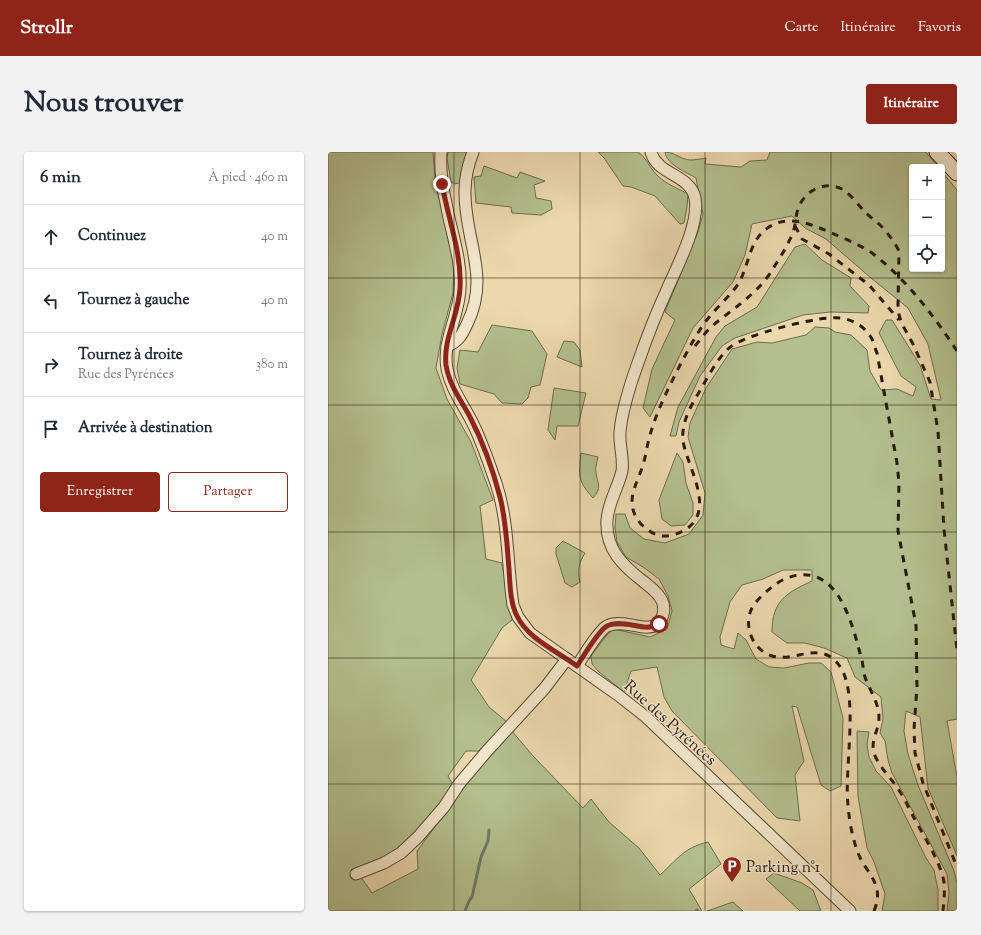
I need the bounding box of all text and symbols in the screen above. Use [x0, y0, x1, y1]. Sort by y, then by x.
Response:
text: Strollr [20, 15, 73, 42]
text: Carte [785, 18, 818, 38]
text: Itinéraire [840, 18, 896, 38]
text: Favoris [918, 18, 961, 38]
text: Nous trouver [24, 84, 183, 124]
button: Itinéraire [866, 84, 957, 124]
map controls [909, 164, 945, 272]
button: + [909, 164, 945, 200]
text: 6 min [40, 166, 81, 190]
text: À pied · 460 m [208, 169, 288, 187]
route end [433, 175, 451, 193]
button: − [909, 200, 945, 236]
icon: ahead [40, 226, 62, 248]
text: Continuez [78, 226, 146, 247]
text: 40 m [261, 228, 288, 246]
button: locate [909, 236, 945, 272]
icon: left [40, 290, 62, 312]
text: Tournez à gauche [78, 290, 189, 311]
text: 40 m [261, 292, 288, 310]
text: Tournez à droite [78, 345, 183, 366]
icon: right [40, 354, 62, 376]
text: 380 m [256, 356, 288, 374]
text: Rue des Pyrénées [78, 366, 174, 384]
icon: arrive [40, 418, 62, 440]
text: Arrivée à destination [78, 418, 213, 439]
button: Enregistrer [40, 472, 160, 512]
button: Partager [168, 472, 288, 512]
route start [650, 615, 668, 633]
street label: Rue des Pyrénées [618, 676, 721, 772]
parking icon: Parking n°1 [721, 855, 743, 883]
place label: Parking n°1 [746, 857, 821, 880]

